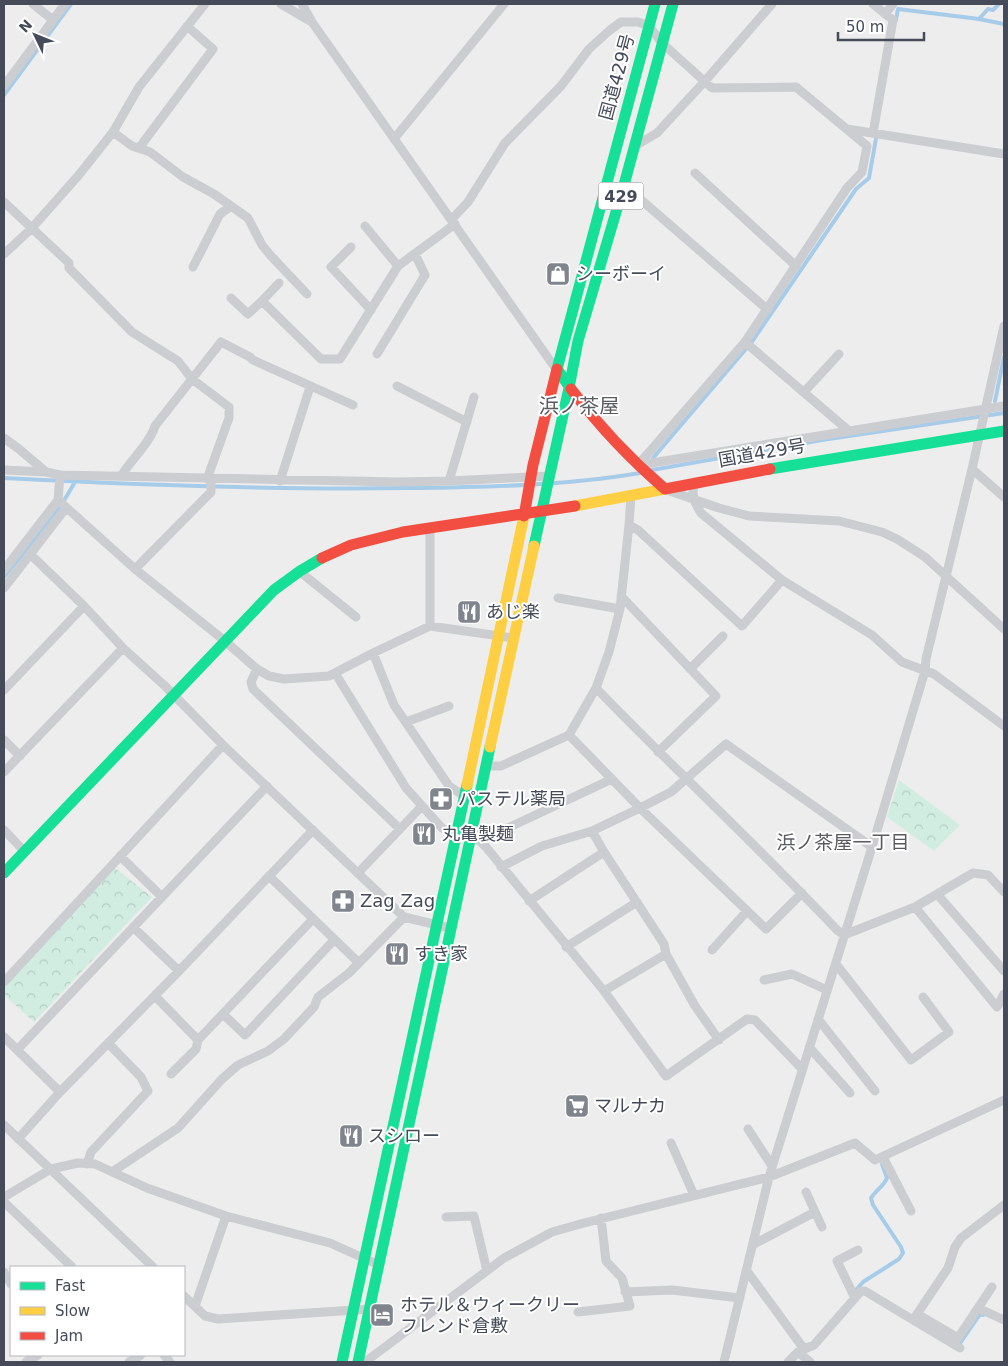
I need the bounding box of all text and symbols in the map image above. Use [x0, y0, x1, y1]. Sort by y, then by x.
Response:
north arrow [10, 10, 60, 60]
scale bar [838, 10, 924, 42]
text: N [16, 16, 35, 36]
text: 50 m [846, 18, 884, 36]
street label: 国道429号 [595, 31, 638, 122]
road number: 429 [598, 182, 644, 210]
shop icon: シーボーイ [545, 261, 571, 287]
place label: シーボーイ [576, 263, 666, 284]
district label: 浜ノ茶屋 [539, 394, 619, 418]
street label: 国道429号 [717, 434, 807, 471]
restaurant icon: あじ楽 [456, 599, 482, 625]
place label: あじ楽 [486, 601, 540, 622]
pharmacy icon: パステル薬局 [428, 786, 454, 812]
place label: パステル薬局 [458, 788, 566, 809]
restaurant icon: 丸亀製麺 [411, 821, 437, 847]
place label: 丸亀製麺 [442, 823, 514, 844]
district label: 浜ノ茶屋一丁目 [776, 831, 910, 853]
pharmacy icon: Zag Zag [330, 888, 356, 914]
place label: Zag Zag [360, 890, 435, 911]
restaurant icon: すき家 [384, 941, 410, 967]
place label: すき家 [414, 943, 468, 964]
supermarket icon: マルナカ [564, 1093, 590, 1119]
place label: マルナカ [594, 1095, 666, 1116]
restaurant icon: スシロー [338, 1123, 364, 1149]
place label: スシロー [368, 1125, 440, 1146]
legend [10, 1266, 185, 1356]
text: Fast [55, 1277, 85, 1295]
place label: ホテル＆ウィークリー フレンド倉敷 [400, 1294, 580, 1336]
text: Slow [55, 1302, 90, 1320]
hotel icon: ホテル＆ウィークリー フレンド倉敷 [369, 1302, 395, 1328]
text: Jam [54, 1327, 83, 1345]

